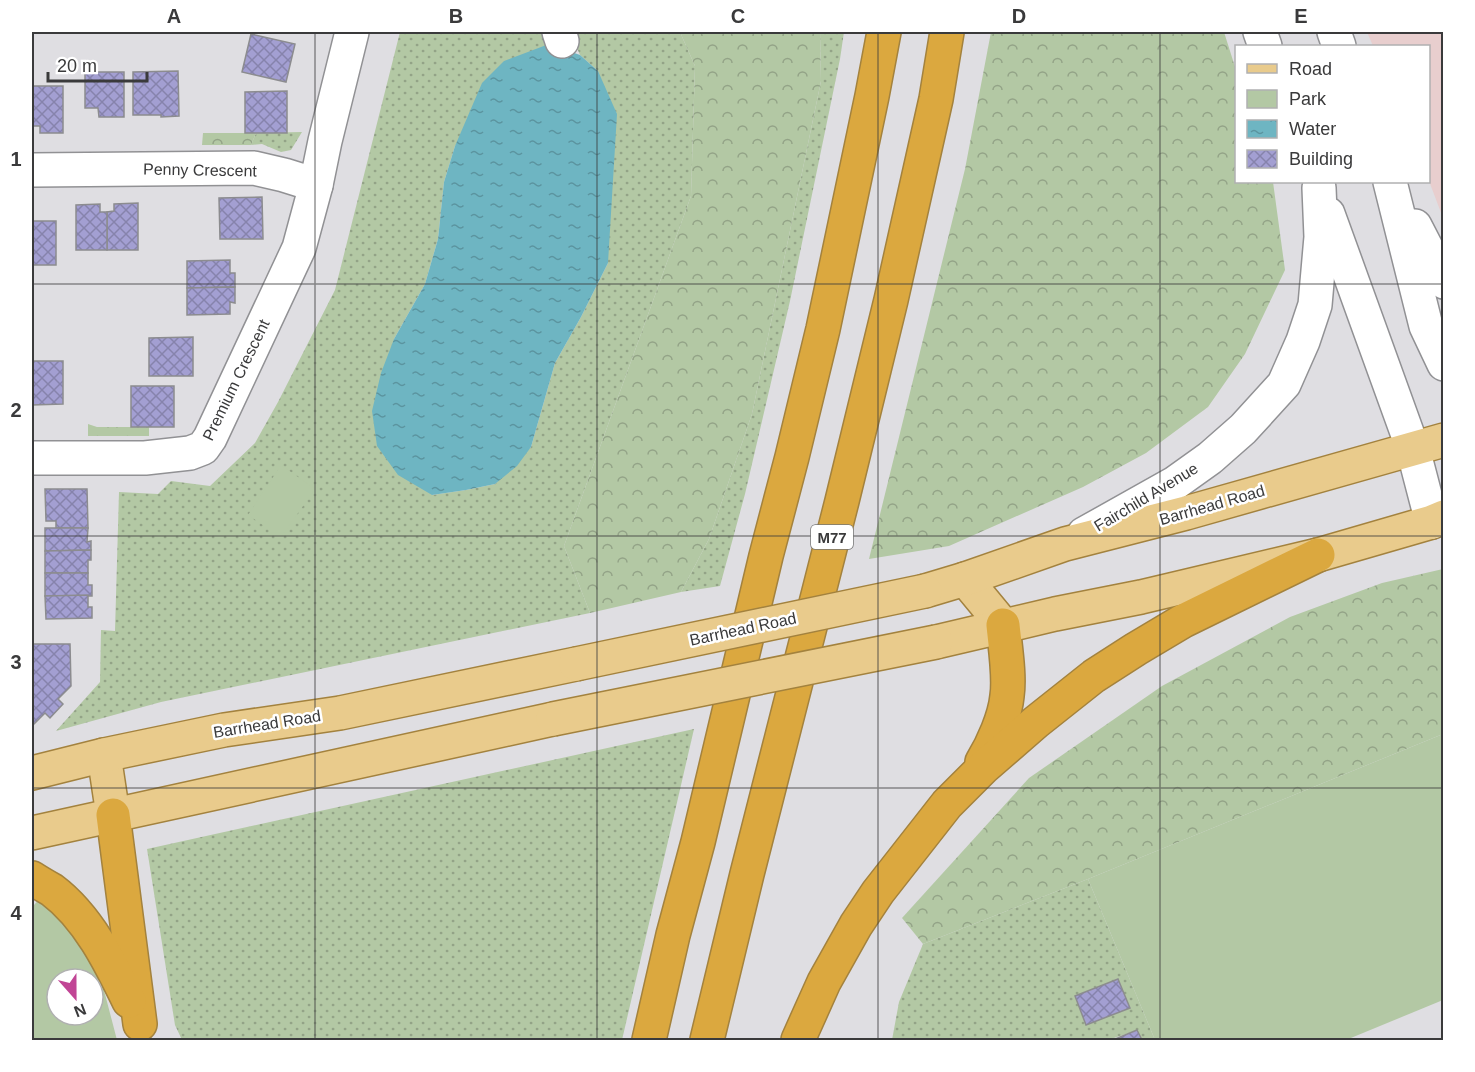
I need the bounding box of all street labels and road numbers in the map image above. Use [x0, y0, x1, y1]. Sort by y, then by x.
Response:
street label: Penny Crescent [143, 161, 258, 180]
street label: Premium Crescent [199, 316, 273, 443]
street label: Fairchild Avenue [1091, 459, 1201, 535]
street label: Barrhead Road [1158, 482, 1266, 528]
road number: M77 [811, 525, 853, 549]
street label: Barrhead Road [688, 609, 798, 649]
street label: Barrhead Road [212, 707, 322, 741]

